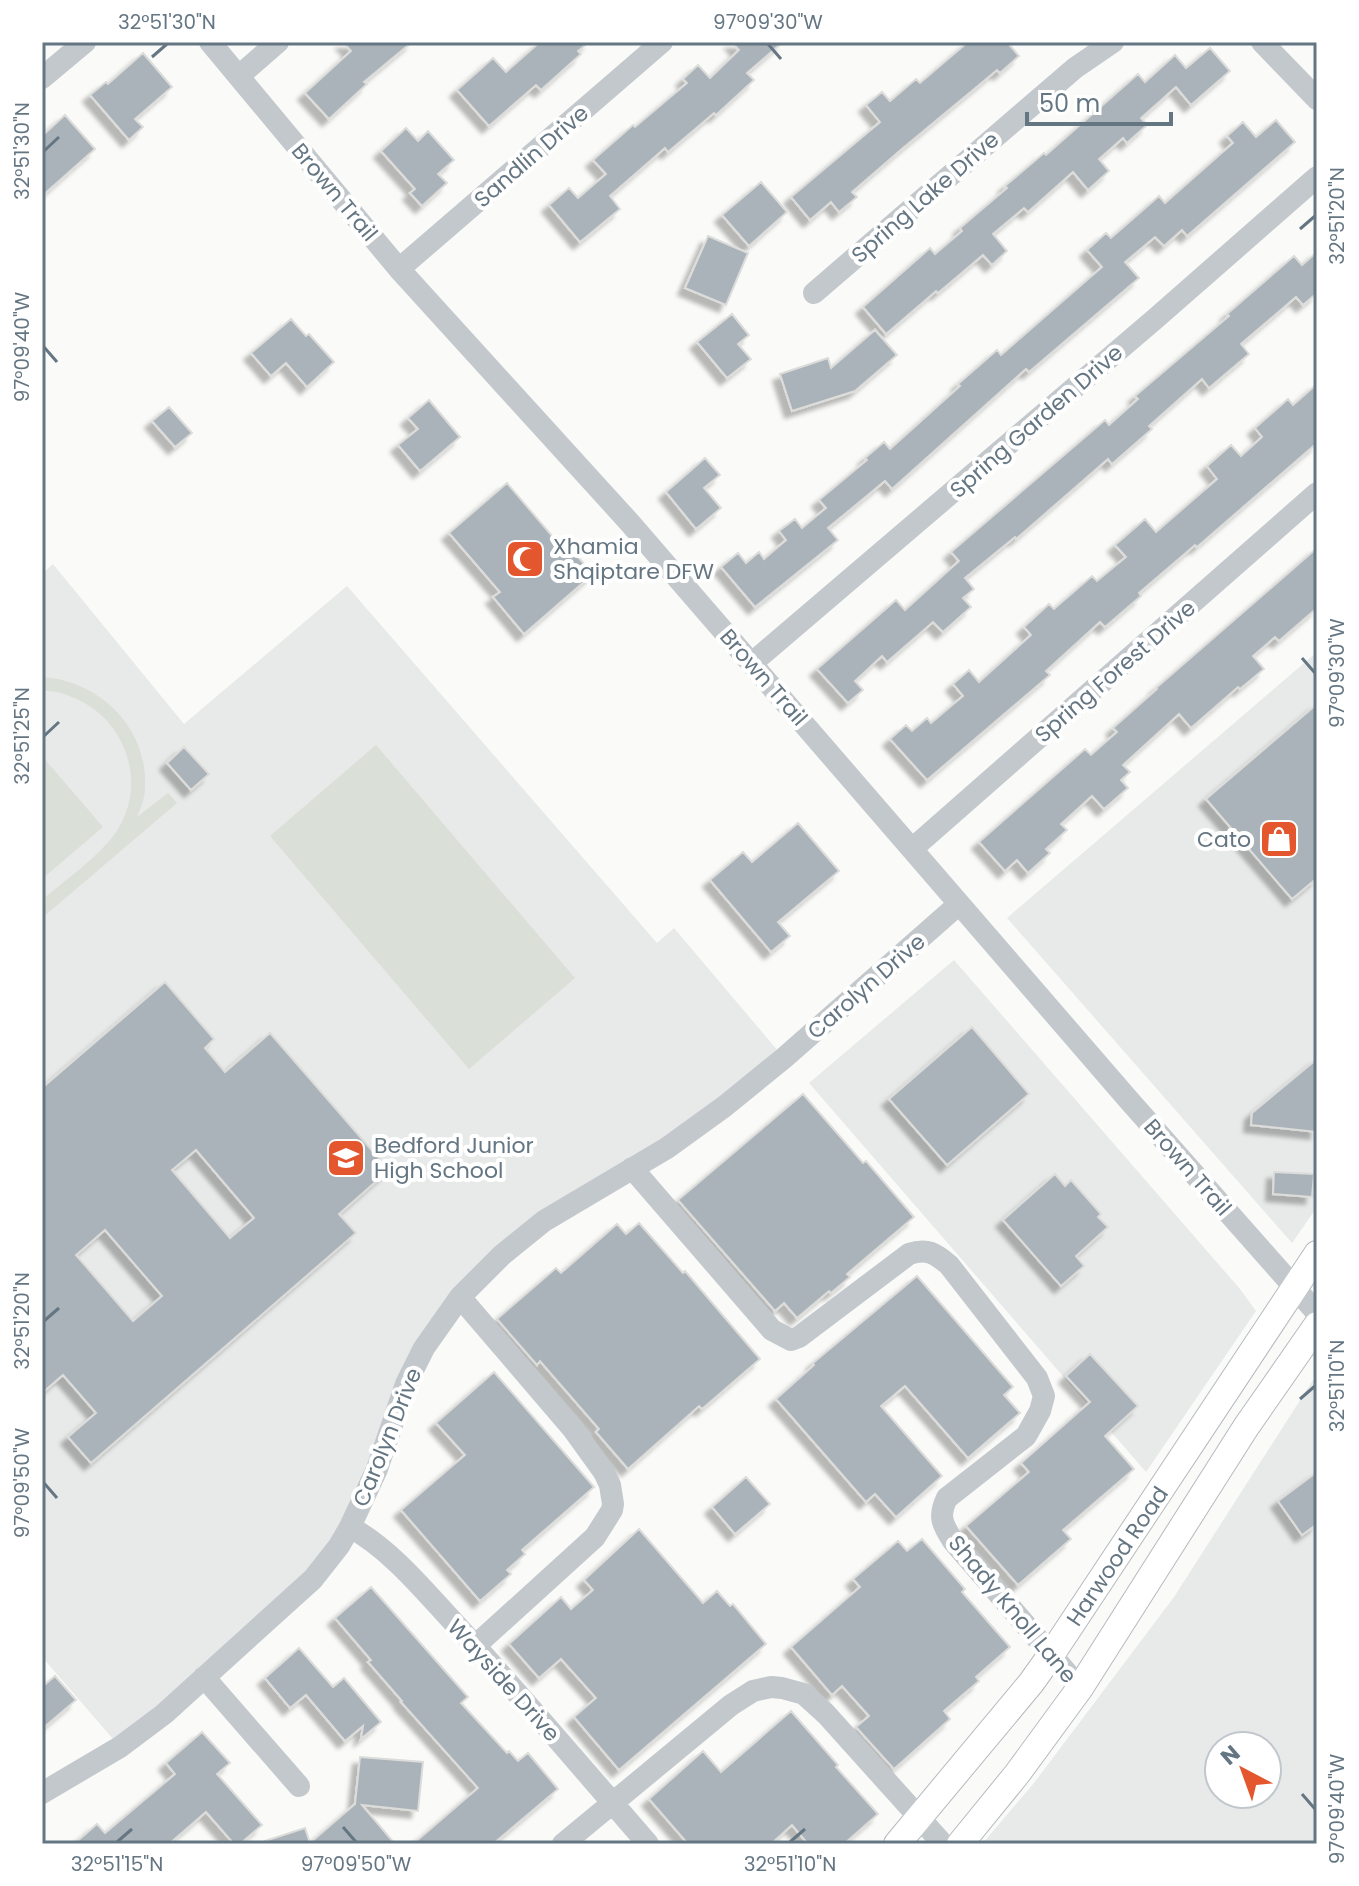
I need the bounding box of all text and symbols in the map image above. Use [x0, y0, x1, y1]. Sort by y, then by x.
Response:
text: 32°51'30"N [118, 8, 216, 36]
text: 97°09'30"W [713, 8, 823, 36]
scale bar [1027, 76, 1171, 126]
text: 50 m [1039, 87, 1100, 120]
street label: Sandlin Drive [467, 98, 595, 215]
text: 32°51'30"N [8, 102, 36, 200]
street label: Spring Lake Drive [845, 124, 1006, 270]
street label: Brown Trail [284, 137, 385, 248]
text: 32°51'20"N [1323, 167, 1351, 265]
text: 97°09'40"W [8, 291, 36, 402]
street label: Spring Garden Drive [943, 337, 1130, 505]
place label: Xhamia Shqiptare DFW [553, 531, 714, 587]
mosque icon: Xhamia Shqiptare DFW [504, 538, 546, 580]
street label: Spring Forest Drive [1028, 593, 1202, 750]
text: 97°09'30"W [1323, 618, 1351, 728]
street label: Brown Trail [713, 622, 815, 733]
text: 32°51'25"N [8, 687, 36, 785]
shop icon: Cato [1258, 818, 1300, 860]
place label: Cato [1197, 824, 1251, 855]
street label: Carolyn Drive [801, 926, 932, 1046]
street label: Brown Trail [1137, 1112, 1239, 1223]
place label: Bedford Junior High School [374, 1130, 534, 1186]
school or university icon: Bedford Junior High School [325, 1137, 367, 1179]
text: 32°51'20"N [8, 1272, 36, 1370]
text: 32°51'10"N [1323, 1340, 1351, 1432]
street label: Carolyn Drive [346, 1363, 429, 1511]
text: 97°09'50"W [8, 1427, 36, 1538]
street label: Harwood Road [1059, 1480, 1176, 1632]
street label: Shady Knoll Lane [941, 1528, 1084, 1690]
street label: Wayside Drive [440, 1612, 567, 1748]
north arrow [1203, 1730, 1283, 1810]
text: N [1214, 1738, 1247, 1772]
text: 97°09'40"W [1323, 1753, 1351, 1864]
text: 32°51'15"N [71, 1850, 163, 1878]
text: 97°09'50"W [301, 1850, 412, 1878]
text: 32°51'10"N [744, 1850, 836, 1878]

